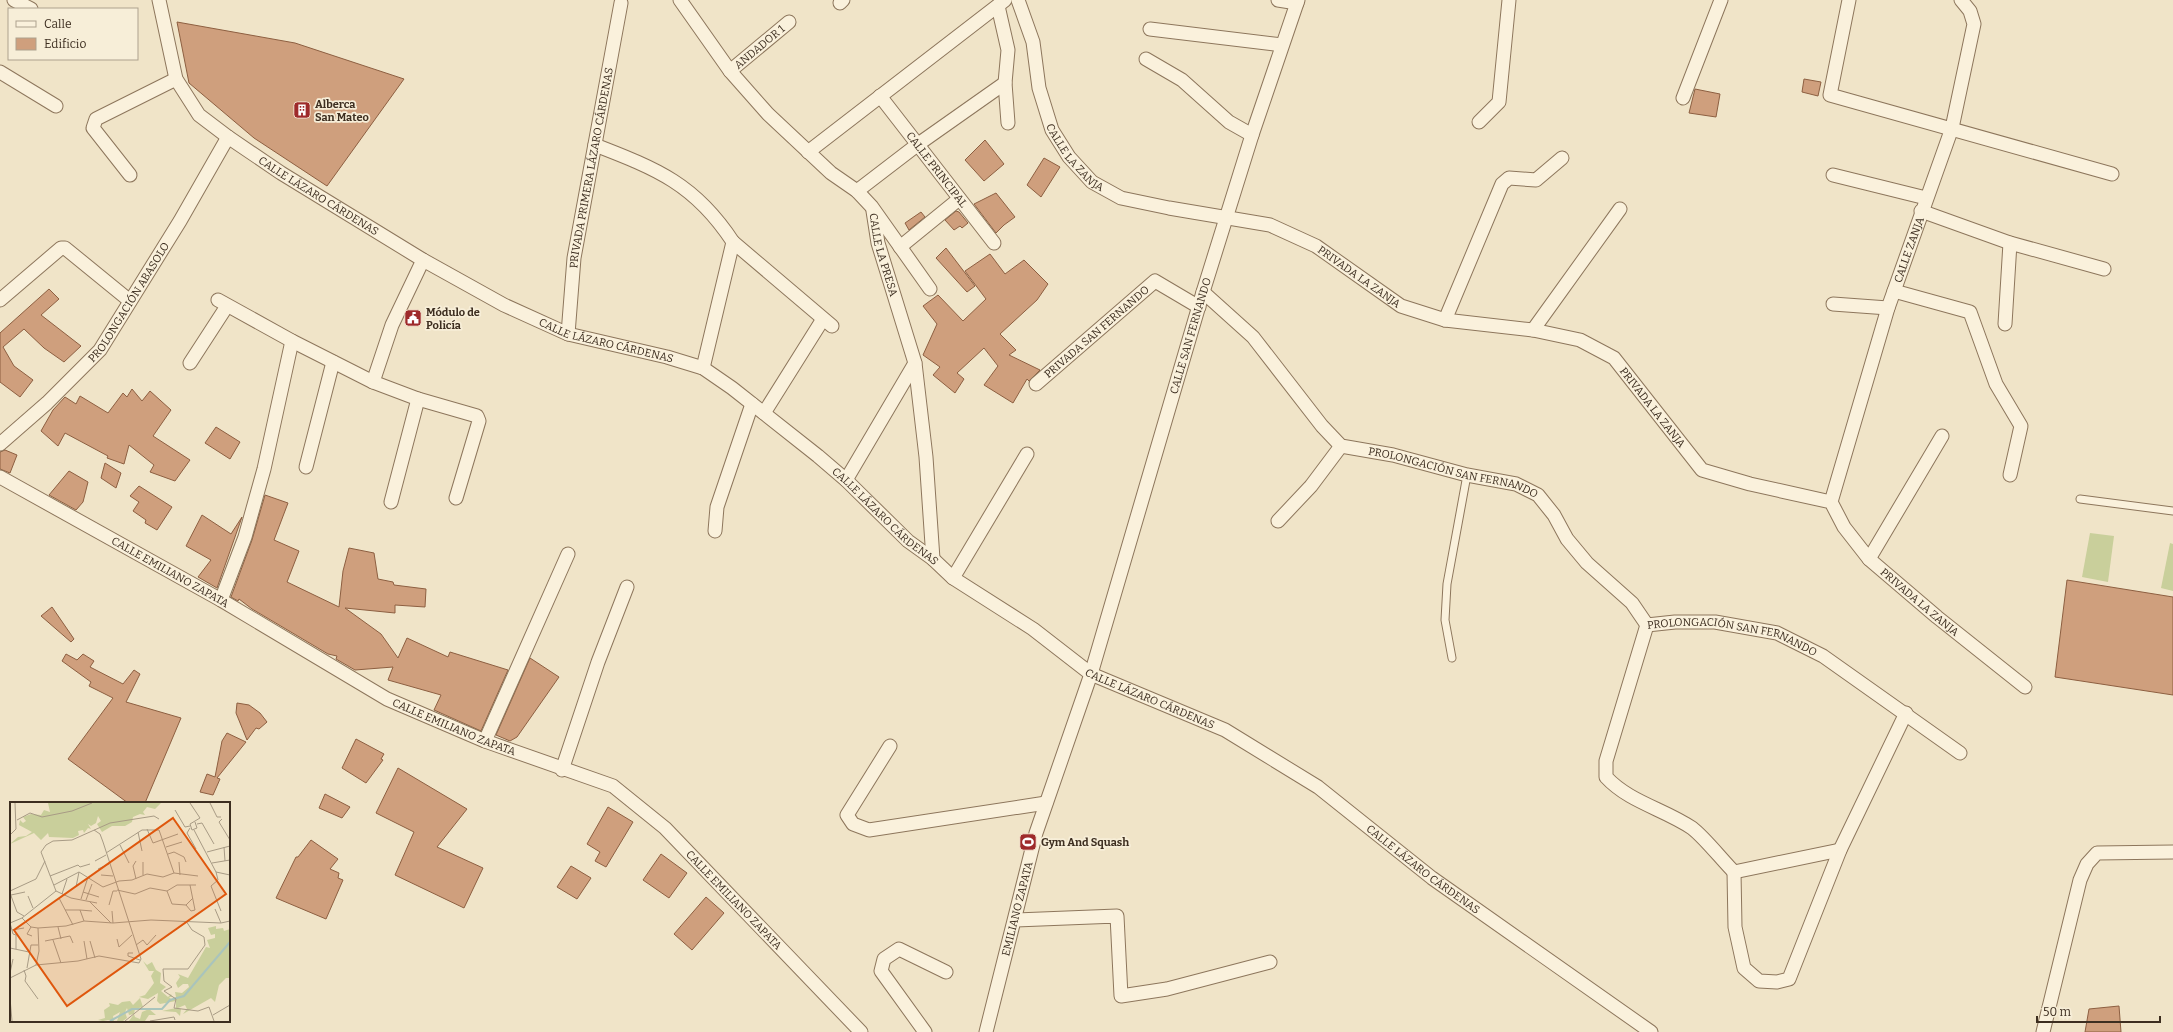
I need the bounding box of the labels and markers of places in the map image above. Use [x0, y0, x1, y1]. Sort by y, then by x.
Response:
place label: Alberca San Mateo [315, 98, 369, 124]
building icon: Alberca San Mateo [292, 100, 312, 120]
place label: Módulo de Policía [426, 306, 480, 332]
public building icon: Módulo de Policía [403, 308, 423, 328]
sports icon: Gym And Squash [1018, 832, 1038, 852]
place label: Gym And Squash [1041, 836, 1129, 849]

